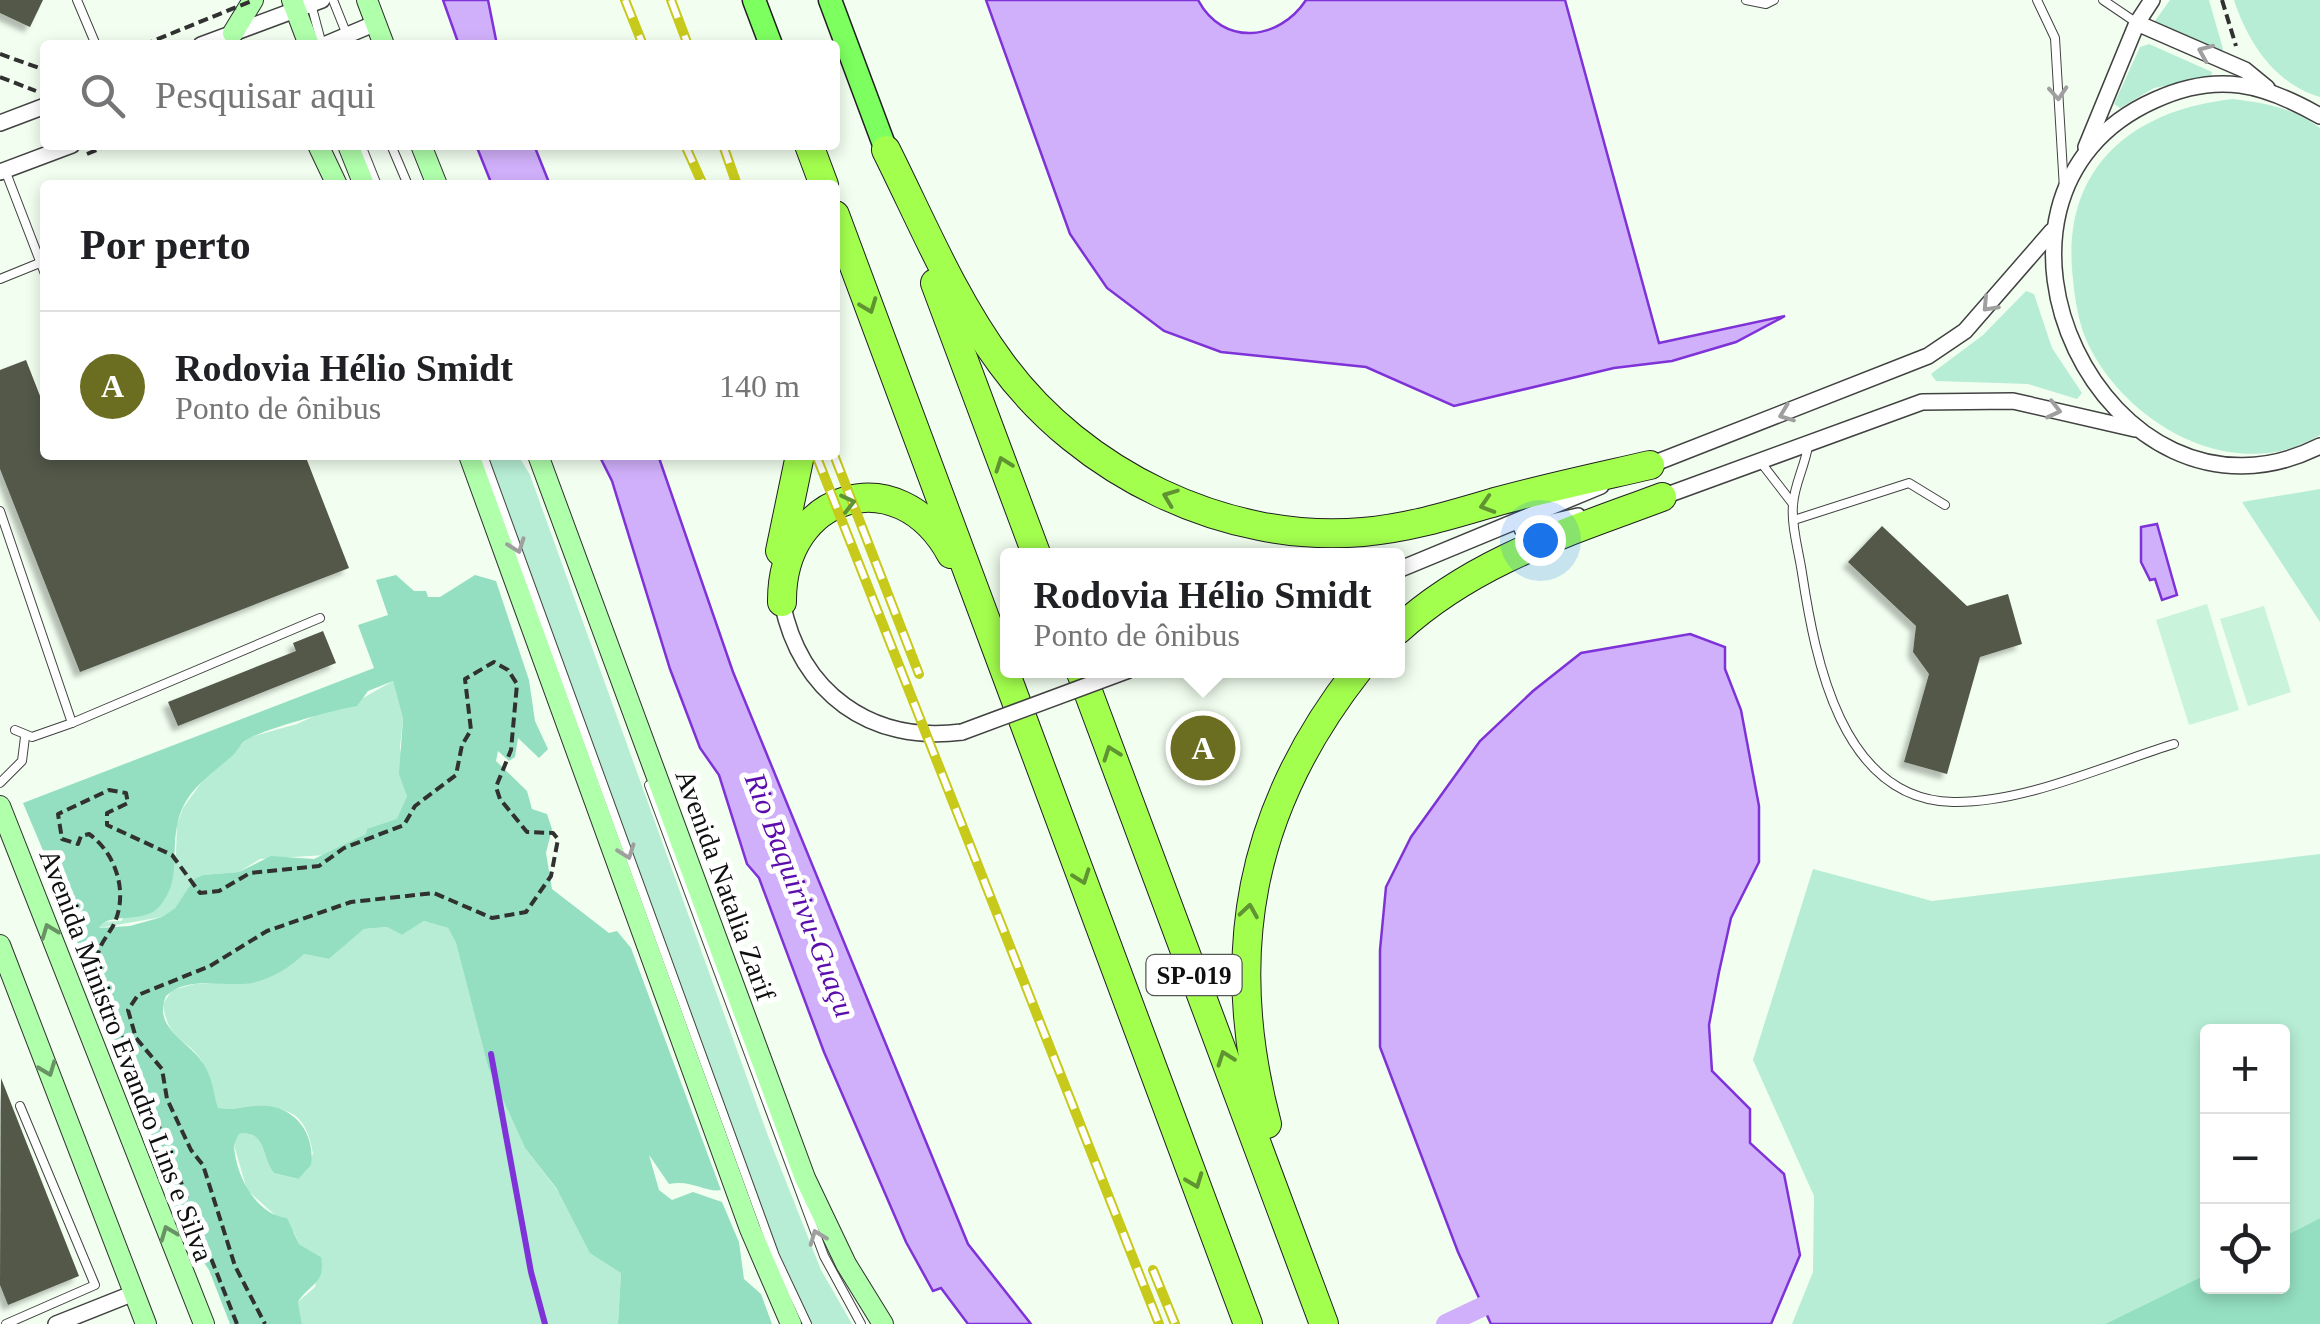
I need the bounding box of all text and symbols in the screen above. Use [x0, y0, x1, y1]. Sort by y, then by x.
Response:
search box [40, 40, 840, 150]
one-way arrow [2197, 44, 2215, 64]
icon: search [75, 68, 130, 123]
text: Pesquisar aqui [155, 74, 376, 116]
one-way arrow [2047, 85, 2069, 101]
text: Por perto [80, 222, 251, 268]
one-way arrow [1983, 294, 2001, 312]
one-way arrow [858, 297, 878, 314]
text: Rodovia Hélio Smidt [175, 347, 513, 389]
text: A [101, 368, 124, 404]
text: 140 m [719, 368, 800, 404]
text: Ponto de ônibus [175, 390, 381, 426]
one-way arrow [2045, 398, 2062, 419]
one-way arrow [1778, 402, 1796, 422]
one-way arrow [994, 457, 1015, 474]
one-way arrow [1163, 489, 1180, 509]
one-way arrow [1479, 493, 1496, 514]
one-way arrow [839, 494, 856, 515]
your location [1515, 515, 1566, 566]
one-way arrow [505, 537, 526, 554]
popup [1000, 548, 1405, 678]
text: Rodovia Hélio Smidt [1034, 574, 1371, 616]
text: Ponto de ônibus [1034, 617, 1240, 653]
pin: A [1170, 710, 1236, 786]
one-way arrow [1102, 746, 1123, 763]
street label: Avenida Natalia Zarif [669, 765, 782, 1006]
water label: Rio Baquirivu-Guaçu [738, 767, 862, 1022]
one-way arrow [615, 843, 636, 860]
street label: Avenida Ministro Evandro Lins e Silva [33, 845, 220, 1266]
one-way arrow [1070, 867, 1090, 885]
one-way arrow [1238, 902, 1259, 919]
one-way arrow [41, 923, 61, 940]
road number: SP-019 [1146, 955, 1242, 995]
map controls [2200, 1024, 2290, 1294]
button: + [2200, 1024, 2290, 1114]
one-way arrow [1216, 1050, 1237, 1067]
one-way arrow [36, 1059, 56, 1076]
button: − [2200, 1114, 2290, 1204]
one-way arrow [1183, 1171, 1203, 1188]
button: locate [2200, 1204, 2290, 1294]
one-way arrow [159, 1226, 180, 1243]
one-way arrow [808, 1230, 828, 1247]

